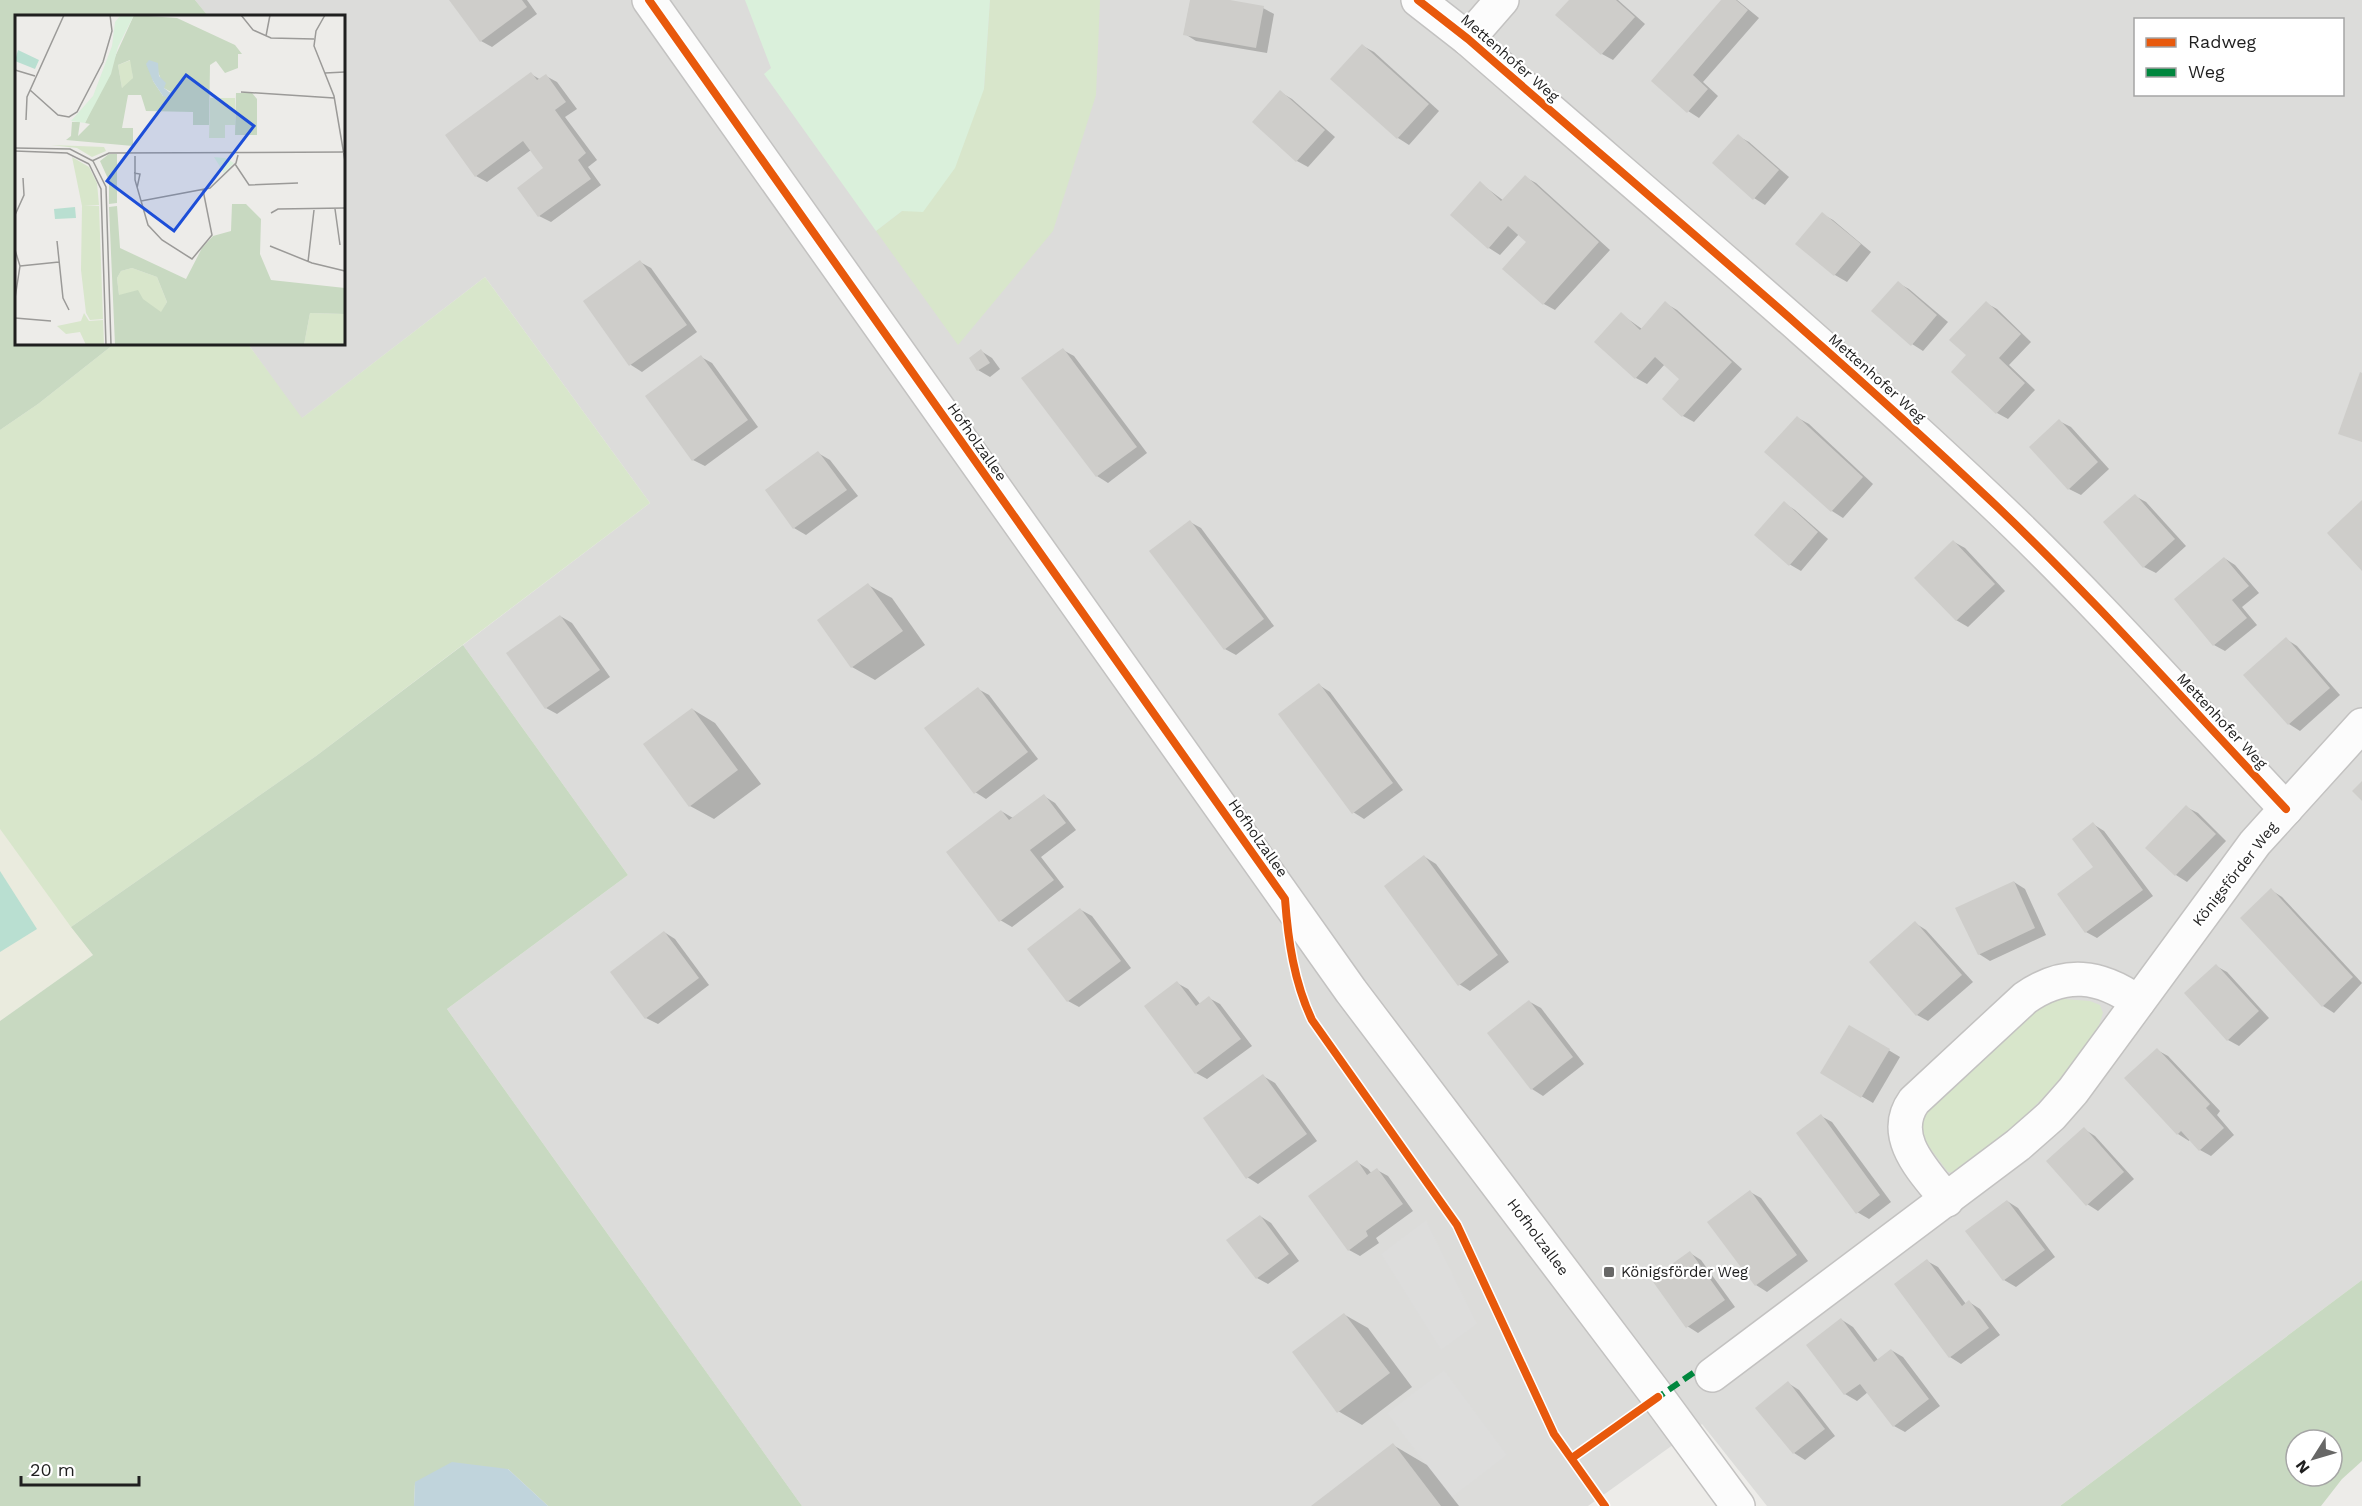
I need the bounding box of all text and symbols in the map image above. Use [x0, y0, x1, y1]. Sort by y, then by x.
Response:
street label: Mettenhofer Weg [1457, 10, 1563, 106]
inset map [15, 15, 345, 345]
legend [2134, 18, 2344, 96]
text: Radweg [2188, 31, 2257, 52]
text: Weg [2188, 61, 2225, 82]
street label: Mettenhofer Weg [1825, 330, 1929, 426]
street label: Hofholzallee [943, 399, 1011, 485]
street label: Mettenhofer Weg [2173, 669, 2271, 773]
street label: Hofholzallee [1224, 795, 1292, 881]
street label: Königsförder Weg [2189, 818, 2281, 930]
street label: Hofholzallee [1503, 1195, 1573, 1279]
place label: Königsförder Weg [1621, 1263, 1748, 1281]
marker: Königsförder Weg [1602, 1265, 1616, 1279]
north arrow [2284, 1428, 2344, 1488]
scale bar [21, 1449, 140, 1487]
text: N [2291, 1456, 2314, 1477]
text: 20 m [30, 1459, 75, 1480]

